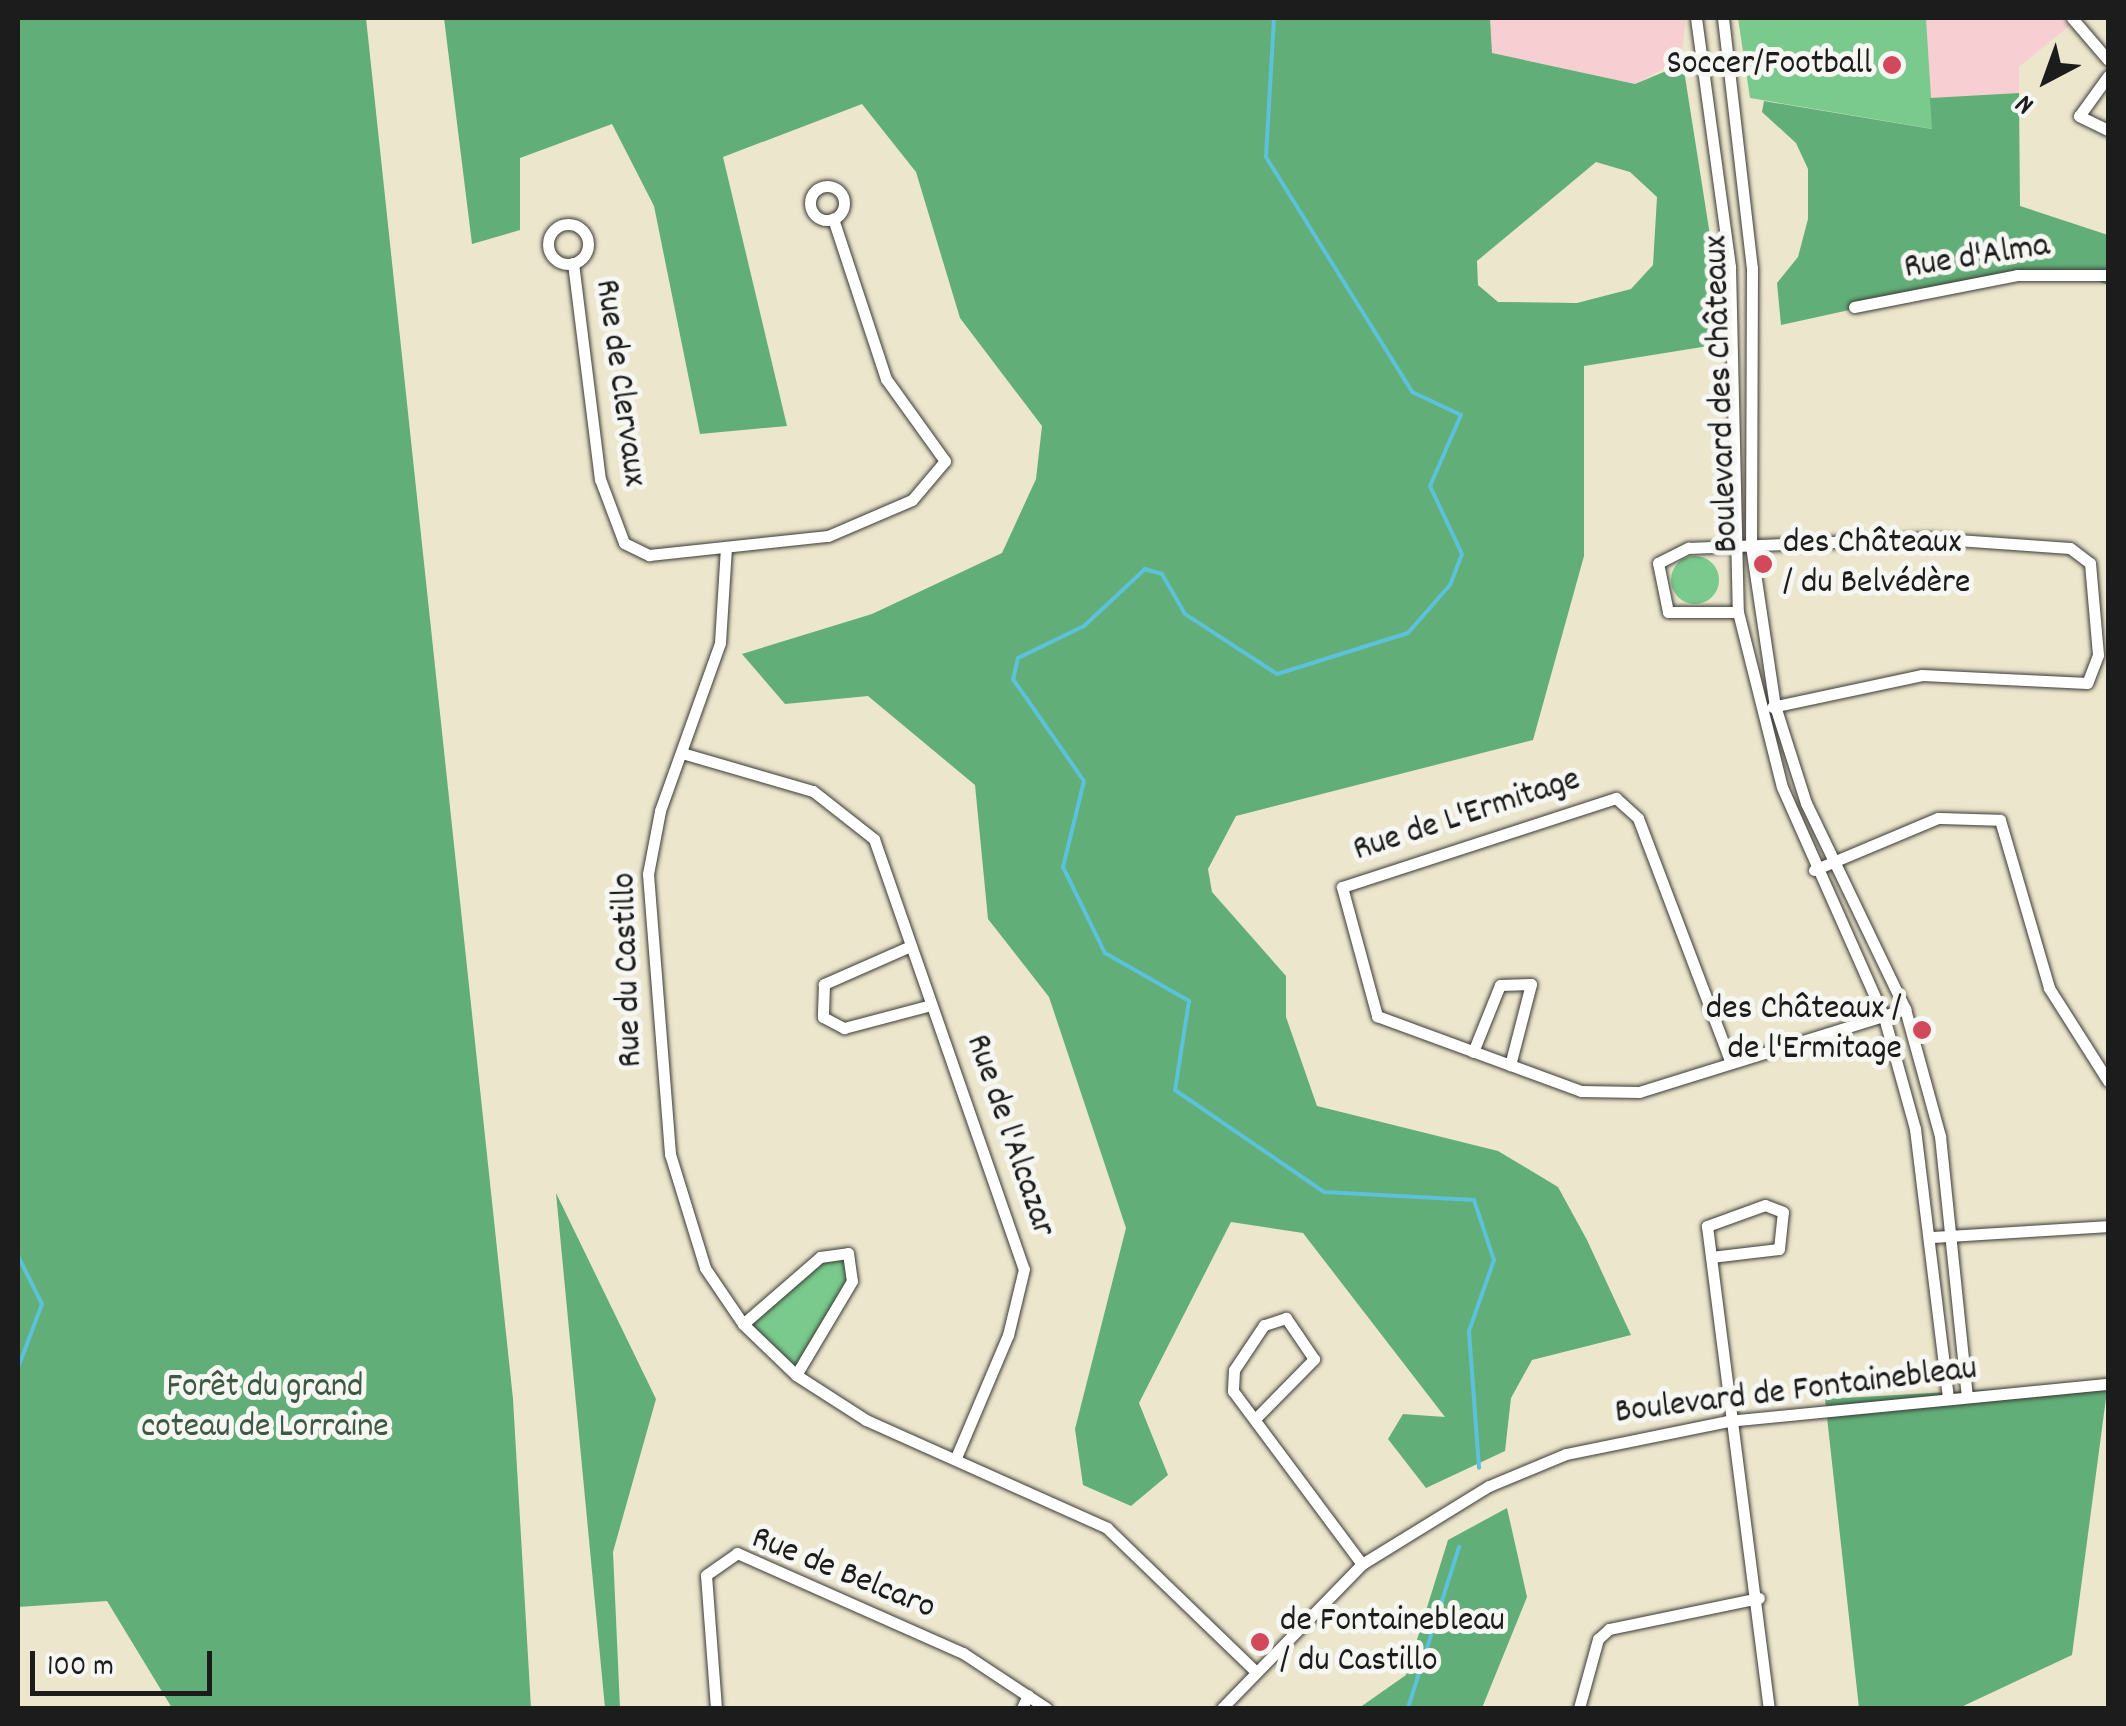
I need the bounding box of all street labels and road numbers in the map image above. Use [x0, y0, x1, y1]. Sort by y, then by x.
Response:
street label: Rue d'Alma [1901, 226, 2053, 290]
street label: Boulevard des Châteaux [1696, 235, 1750, 553]
street label: Rue de Clervaux [584, 277, 654, 489]
street label: Rue de L'Ermitage [1348, 760, 1586, 872]
street label: Rue du Castillo [605, 872, 653, 1068]
street label: Rue de l'Alcazar [955, 1029, 1063, 1243]
street label: Boulevard de Fontainebleau [1613, 1349, 1979, 1435]
street label: Rue de Belcaro [745, 1518, 941, 1630]

